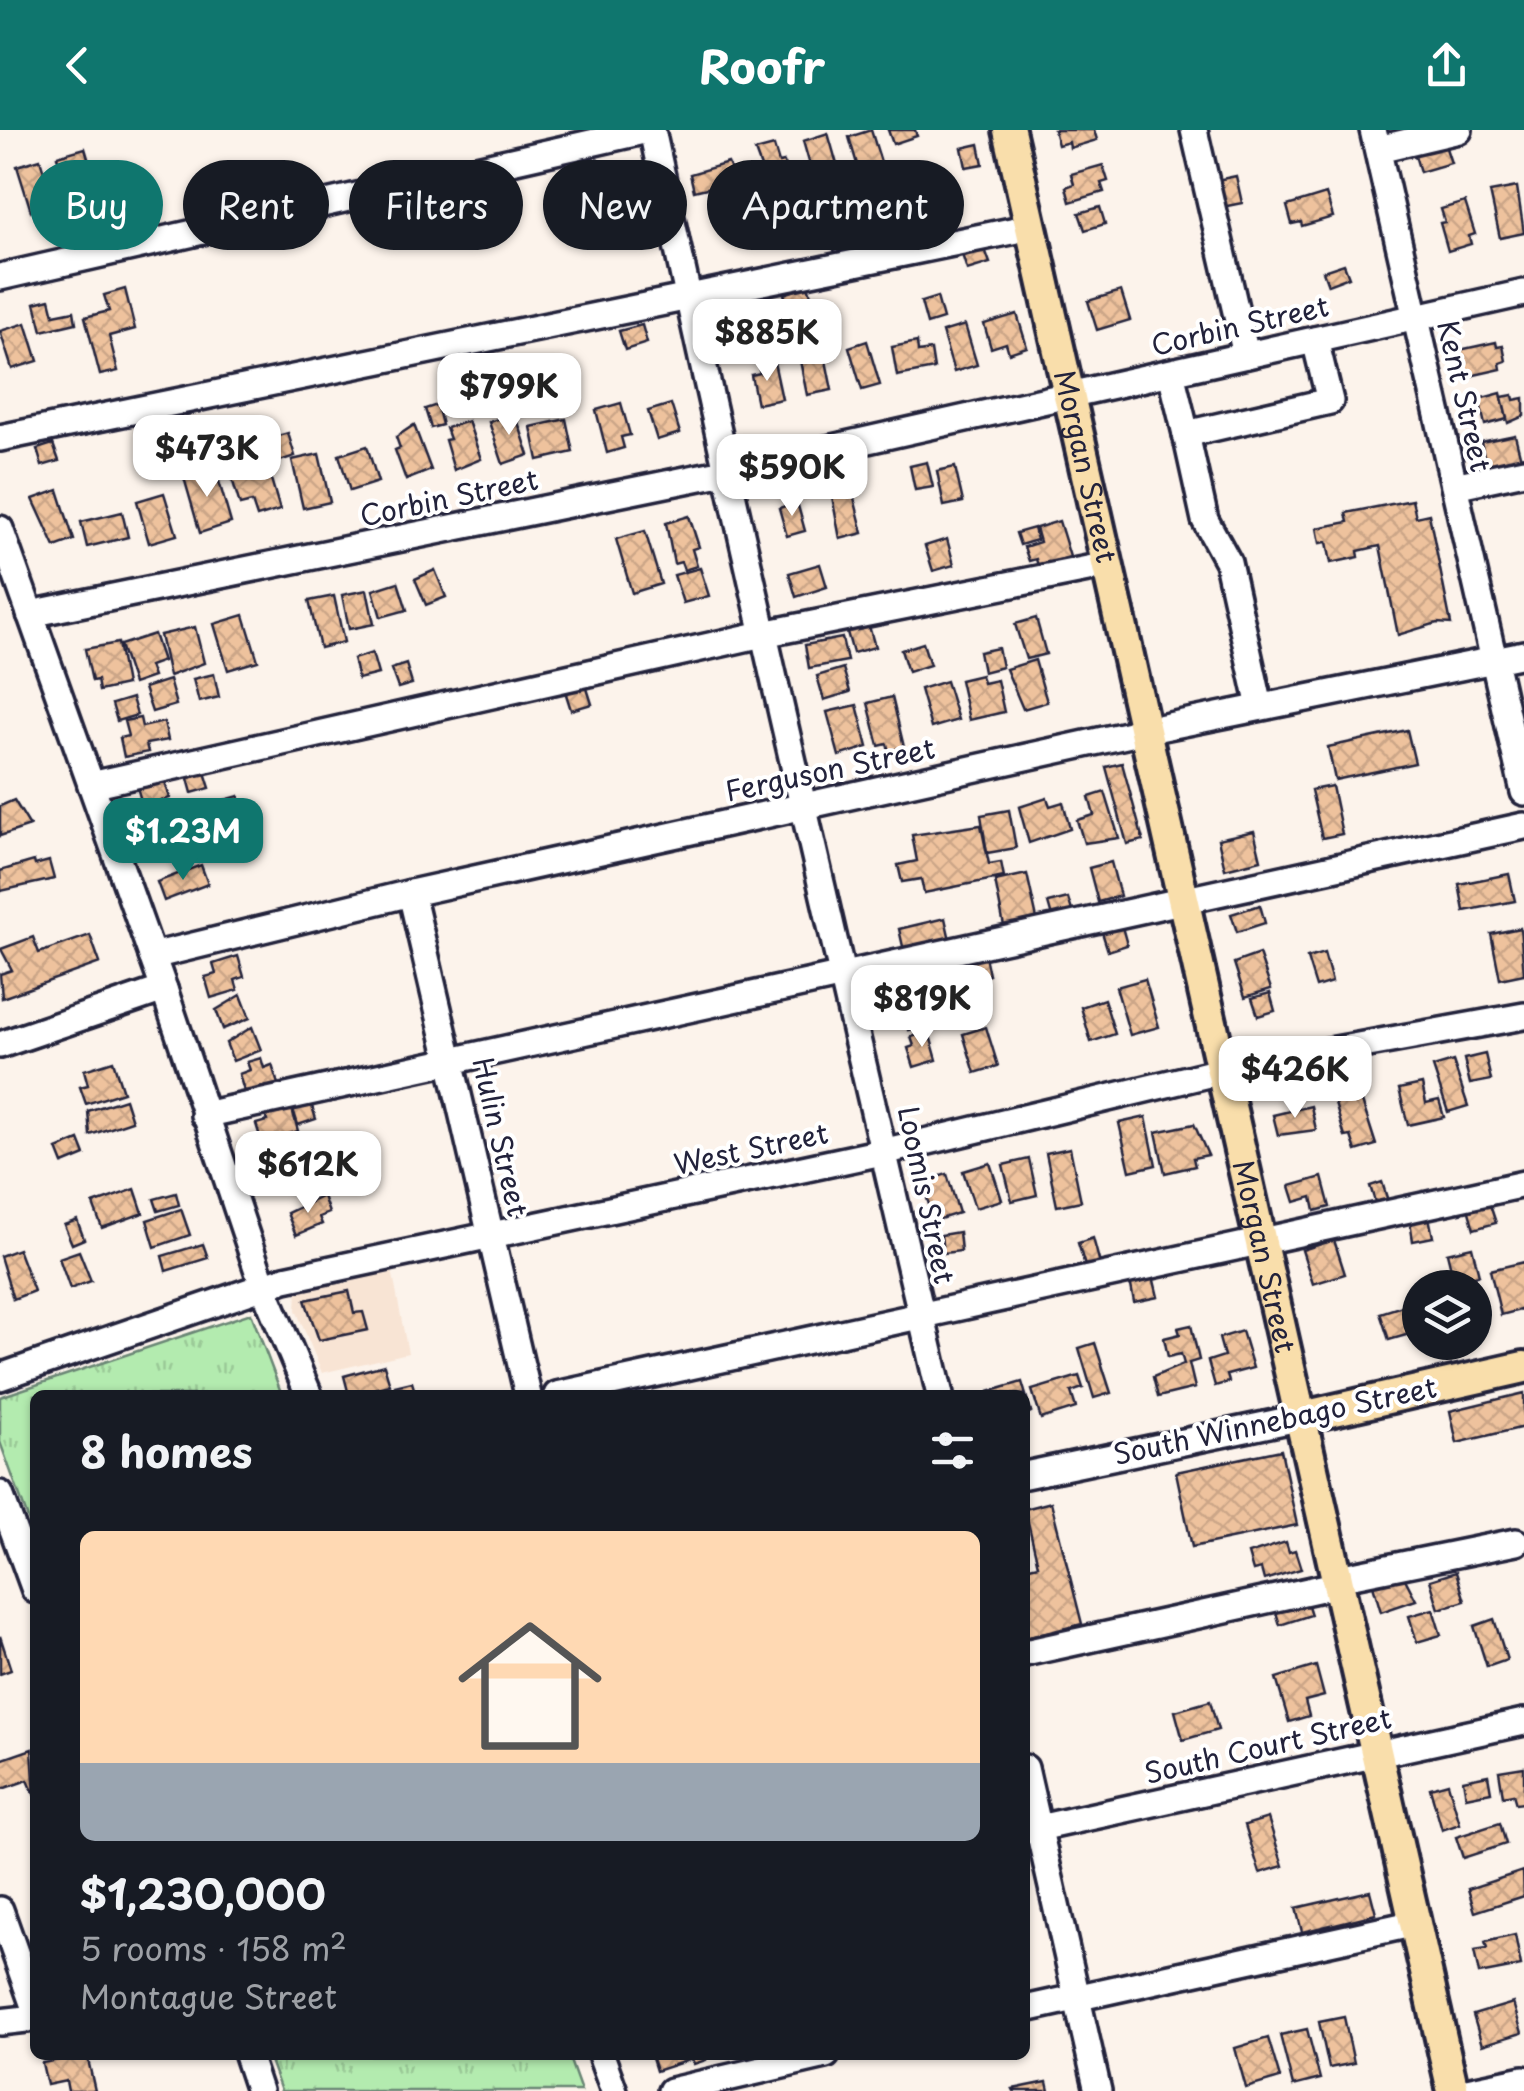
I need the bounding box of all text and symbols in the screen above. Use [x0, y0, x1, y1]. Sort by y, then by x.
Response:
text: Roofr [699, 31, 825, 99]
icon: back [50, 38, 105, 93]
icon: share [1419, 38, 1474, 93]
chip: Buy [30, 160, 163, 250]
chip: Rent [183, 160, 329, 250]
chip: Filters [349, 160, 523, 250]
chip: New [543, 160, 687, 250]
chip: Apartment [707, 160, 964, 250]
street label: Corbin Street [1147, 283, 1333, 366]
pin: $885K [697, 299, 837, 384]
text: $885K [715, 307, 819, 355]
street label: Kent Street [1427, 315, 1504, 476]
pin: $799K [439, 353, 579, 438]
text: $799K [459, 361, 559, 409]
street label: Morgan Street [1044, 365, 1129, 567]
pin: $473K [137, 415, 277, 500]
text: $473K [155, 423, 259, 471]
pin: $590K [722, 434, 862, 519]
text: $590K [739, 442, 845, 490]
street label: Corbin Street [356, 457, 542, 536]
street label: Ferguson Street [721, 725, 939, 812]
pin: $1.23M [102, 798, 264, 883]
text: $1.23M [125, 806, 241, 854]
pin: $819K [852, 965, 992, 1050]
text: $819K [873, 973, 971, 1021]
pin: $426K [1225, 1036, 1365, 1121]
text: $426K [1241, 1044, 1349, 1092]
street label: Hulin Street [462, 1053, 541, 1221]
street label: Loomis Street [888, 1102, 967, 1288]
street label: West Street [670, 1110, 832, 1185]
pin: $612K [238, 1131, 378, 1216]
text: $612K [257, 1139, 359, 1187]
street label: Morgan Street [1223, 1155, 1308, 1357]
map controls [1402, 1270, 1492, 1360]
button: layers [1402, 1270, 1492, 1360]
street label: South Winnebago Street [1109, 1364, 1440, 1475]
text: 8 homes [80, 1419, 253, 1482]
icon: filters [925, 1423, 980, 1478]
icon: home [440, 1596, 620, 1776]
street label: South Court Street [1140, 1695, 1395, 1794]
text: $1,230,000 [80, 1861, 326, 1924]
text: 5 rooms · 158 m² [80, 1924, 347, 1972]
text: Montague Street [80, 1972, 337, 2020]

